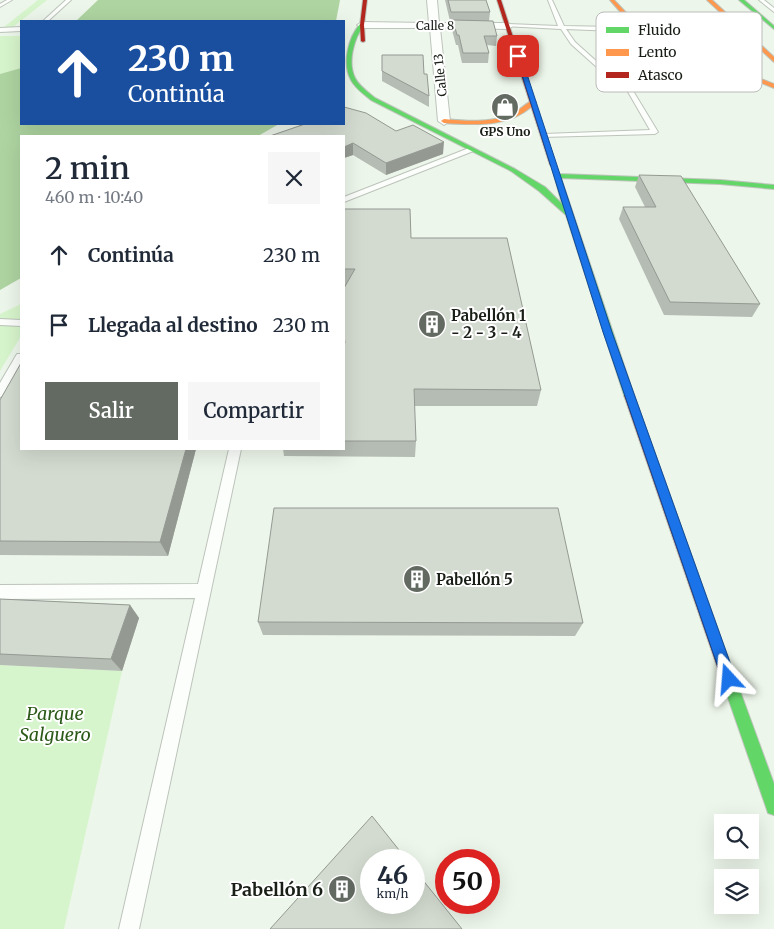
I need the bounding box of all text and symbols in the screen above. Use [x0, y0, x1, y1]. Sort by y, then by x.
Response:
legend [596, 12, 762, 92]
street label: Calle 8 [416, 18, 454, 33]
text: Fluido [638, 21, 681, 39]
pin [497, 35, 539, 77]
text: 230 m [128, 37, 234, 81]
icon: ahead [45, 40, 110, 105]
icon: arrive [504, 42, 532, 70]
text: Lento [638, 43, 677, 61]
street label: Calle 13 [430, 53, 450, 97]
text: Atasco [637, 66, 683, 84]
text: Continúa [128, 80, 225, 108]
shop icon: GPS Uno [490, 92, 520, 122]
place label: GPS Uno [480, 124, 530, 139]
text: 2 min [45, 149, 130, 187]
button: close [268, 152, 320, 204]
text: 460 m · 10:40 [45, 187, 143, 207]
icon: ahead [45, 241, 73, 269]
text: Continúa [88, 243, 174, 267]
text: 230 m [263, 243, 320, 267]
place label: Pabellón 1 - 2 - 3 - 4 [451, 306, 526, 342]
building icon: Pabellón 1 - 2 - 3 - 4 [417, 309, 447, 339]
icon: arrive [45, 311, 73, 339]
text: Llegada al destino [88, 313, 258, 337]
text: 230 m [273, 313, 330, 337]
button: Salir [45, 382, 178, 440]
button: Compartir [188, 382, 320, 440]
building icon: Pabellón 5 [402, 564, 432, 594]
place label: Pabellón 5 [436, 570, 513, 589]
position arrow [702, 652, 754, 704]
park label: Parque Salguero [19, 702, 91, 746]
map controls [714, 814, 759, 914]
button: search [714, 814, 759, 859]
speed limit sign: 50 [435, 849, 500, 914]
text: 46 [377, 859, 408, 891]
button: layers [714, 869, 759, 914]
building icon: Pabellón 6 [327, 874, 357, 904]
place label: Pabellón 6 [230, 878, 323, 901]
text: km/h [377, 886, 408, 901]

